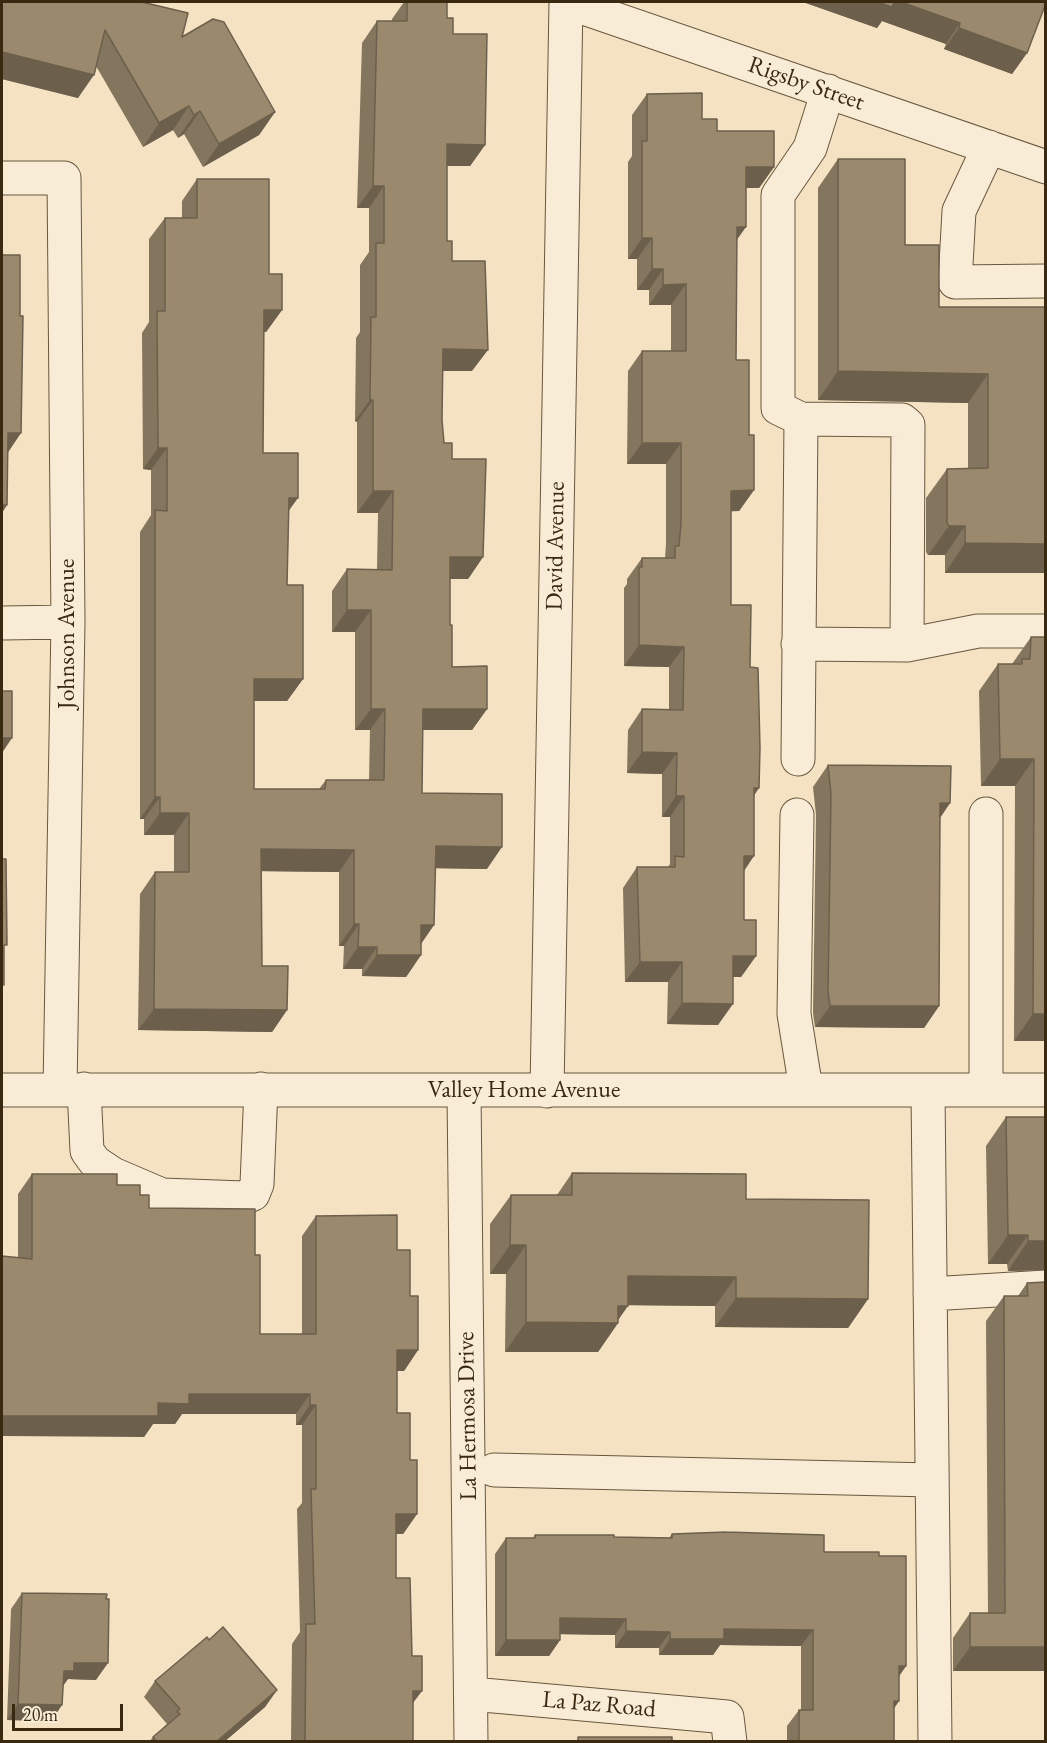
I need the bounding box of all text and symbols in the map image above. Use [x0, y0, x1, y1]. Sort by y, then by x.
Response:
street label: Rigsby Street [744, 51, 868, 117]
street label: David Avenue [540, 481, 572, 611]
street label: Johnson Avenue [53, 559, 81, 709]
street label: Valley Home Avenue [428, 1076, 620, 1104]
street label: La Hermosa Drive [452, 1331, 484, 1501]
street label: La Paz Road [541, 1686, 657, 1724]
scale bar [15, 1692, 126, 1730]
text: 20 m [23, 1703, 58, 1726]

